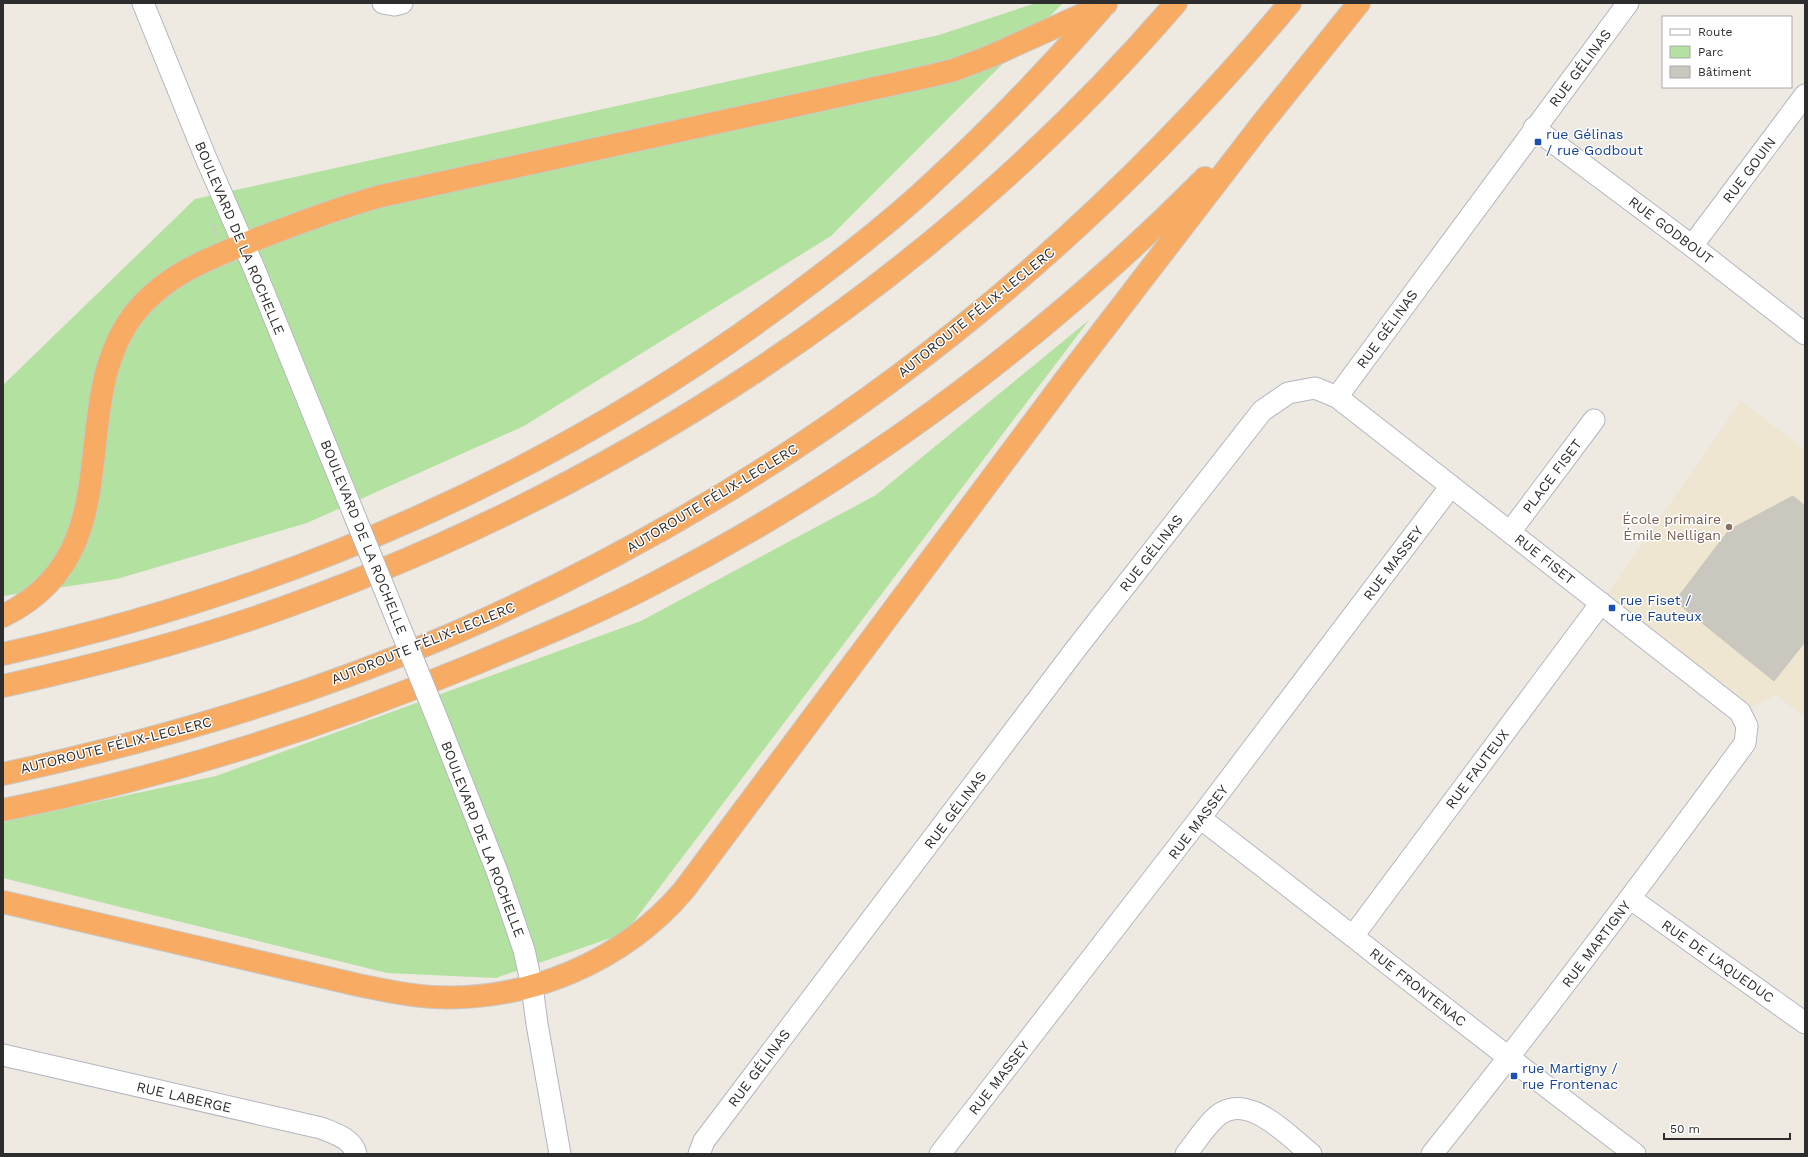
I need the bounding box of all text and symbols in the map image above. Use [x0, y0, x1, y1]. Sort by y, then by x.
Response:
legend [1662, 16, 1792, 88]
text: Route [1698, 25, 1732, 39]
street label: RUE GÉLINAS [1546, 26, 1614, 110]
text: Parc [1698, 45, 1724, 59]
text: Bâtiment [1698, 65, 1751, 79]
place label: rue Gélinas / rue Godbout [1546, 126, 1643, 158]
street label: RUE GOUIN [1719, 134, 1779, 206]
marker: rue Gélinas / rue Godbout [1533, 137, 1543, 147]
street label: BOULEVARD DE LA ROCHELLE [192, 139, 288, 337]
street label: RUE GODBOUT [1626, 193, 1717, 267]
street label: AUTOROUTE FÉLIX-LECLERC [894, 244, 1058, 380]
street label: RUE GÉLINAS [1353, 287, 1421, 371]
street label: PLACE FISET [1519, 436, 1585, 516]
street label: BOULEVARD DE LA ROCHELLE [318, 437, 410, 637]
street label: AUTOROUTE FÉLIX-LECLERC [624, 440, 800, 556]
street label: RUE GÉLINAS [1116, 511, 1186, 595]
place label: École primaire Émile Nelligan [1622, 511, 1721, 543]
marker: École primaire Émile Nelligan [1724, 522, 1734, 532]
street label: RUE MASSEY [1360, 523, 1426, 603]
street label: RUE FISET [1512, 531, 1579, 588]
place label: rue Fiset / rue Fauteux [1620, 592, 1702, 624]
street label: AUTOROUTE FÉLIX-LECLERC [329, 599, 517, 687]
marker: rue Fiset / rue Fauteux [1607, 603, 1617, 613]
street label: AUTOROUTE FÉLIX-LECLERC [19, 713, 213, 777]
street label: RUE FAUTEUX [1442, 726, 1512, 812]
street label: BOULEVARD DE LA ROCHELLE [438, 739, 528, 939]
street label: RUE GÉLINAS [921, 768, 989, 852]
street label: RUE MASSEY [1165, 782, 1231, 862]
street label: RUE MARTIGNY [1558, 898, 1634, 990]
street label: RUE DE L'AQUEDUC [1659, 916, 1777, 1006]
street label: RUE FRONTENAC [1367, 944, 1469, 1030]
street label: RUE GÉLINAS [725, 1026, 793, 1110]
street label: RUE MASSEY [965, 1038, 1033, 1118]
place label: rue Martigny / rue Frontenac [1522, 1060, 1618, 1092]
marker: rue Martigny / rue Frontenac [1509, 1071, 1519, 1081]
street label: RUE LABERGE [135, 1078, 233, 1116]
scale bar [1664, 1115, 1790, 1141]
text: 50 m [1670, 1122, 1700, 1136]

